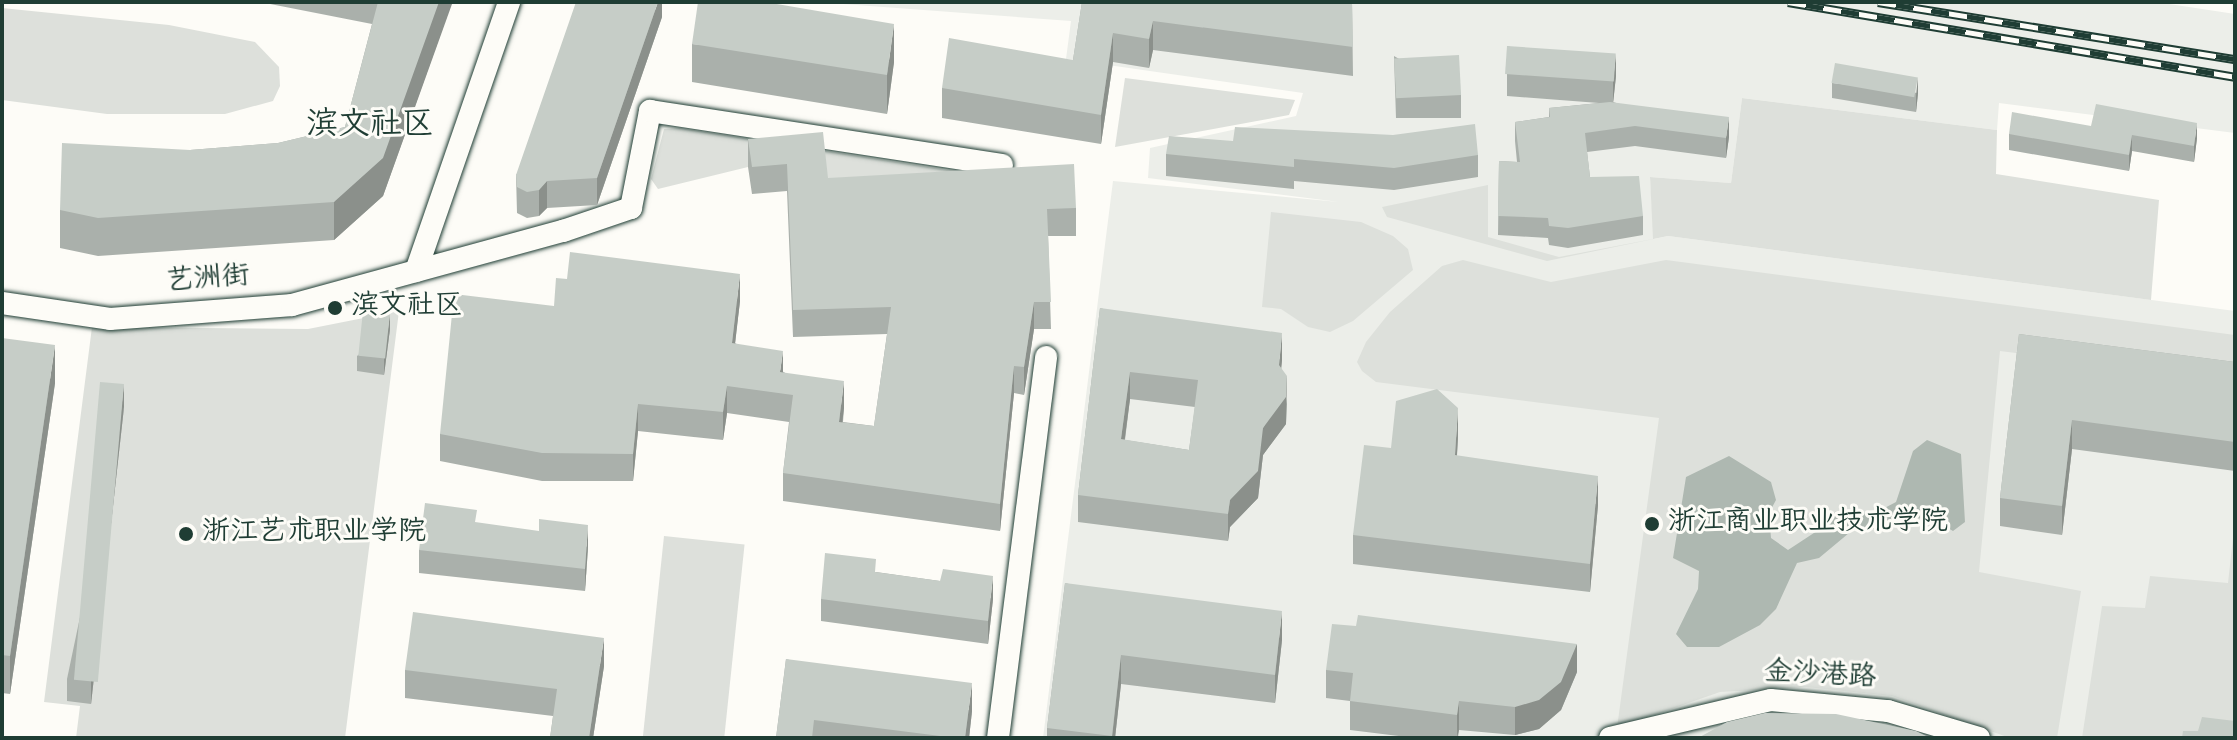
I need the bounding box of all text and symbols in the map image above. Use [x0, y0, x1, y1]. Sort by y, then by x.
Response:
district label: 滨文社区 [306, 108, 434, 146]
street label: 艺洲街 [165, 261, 251, 301]
place label: 滨文社区 [351, 291, 463, 325]
marker: 滨文社区 [326, 299, 344, 317]
place label: 浙江商业职业技术学院 [1668, 507, 1948, 541]
marker: 浙江商业职业技术学院 [1643, 515, 1661, 533]
place label: 浙江艺术职业学院 [202, 517, 426, 551]
marker: 浙江艺术职业学院 [177, 525, 195, 543]
street label: 金沙港路 [1763, 657, 1877, 697]

